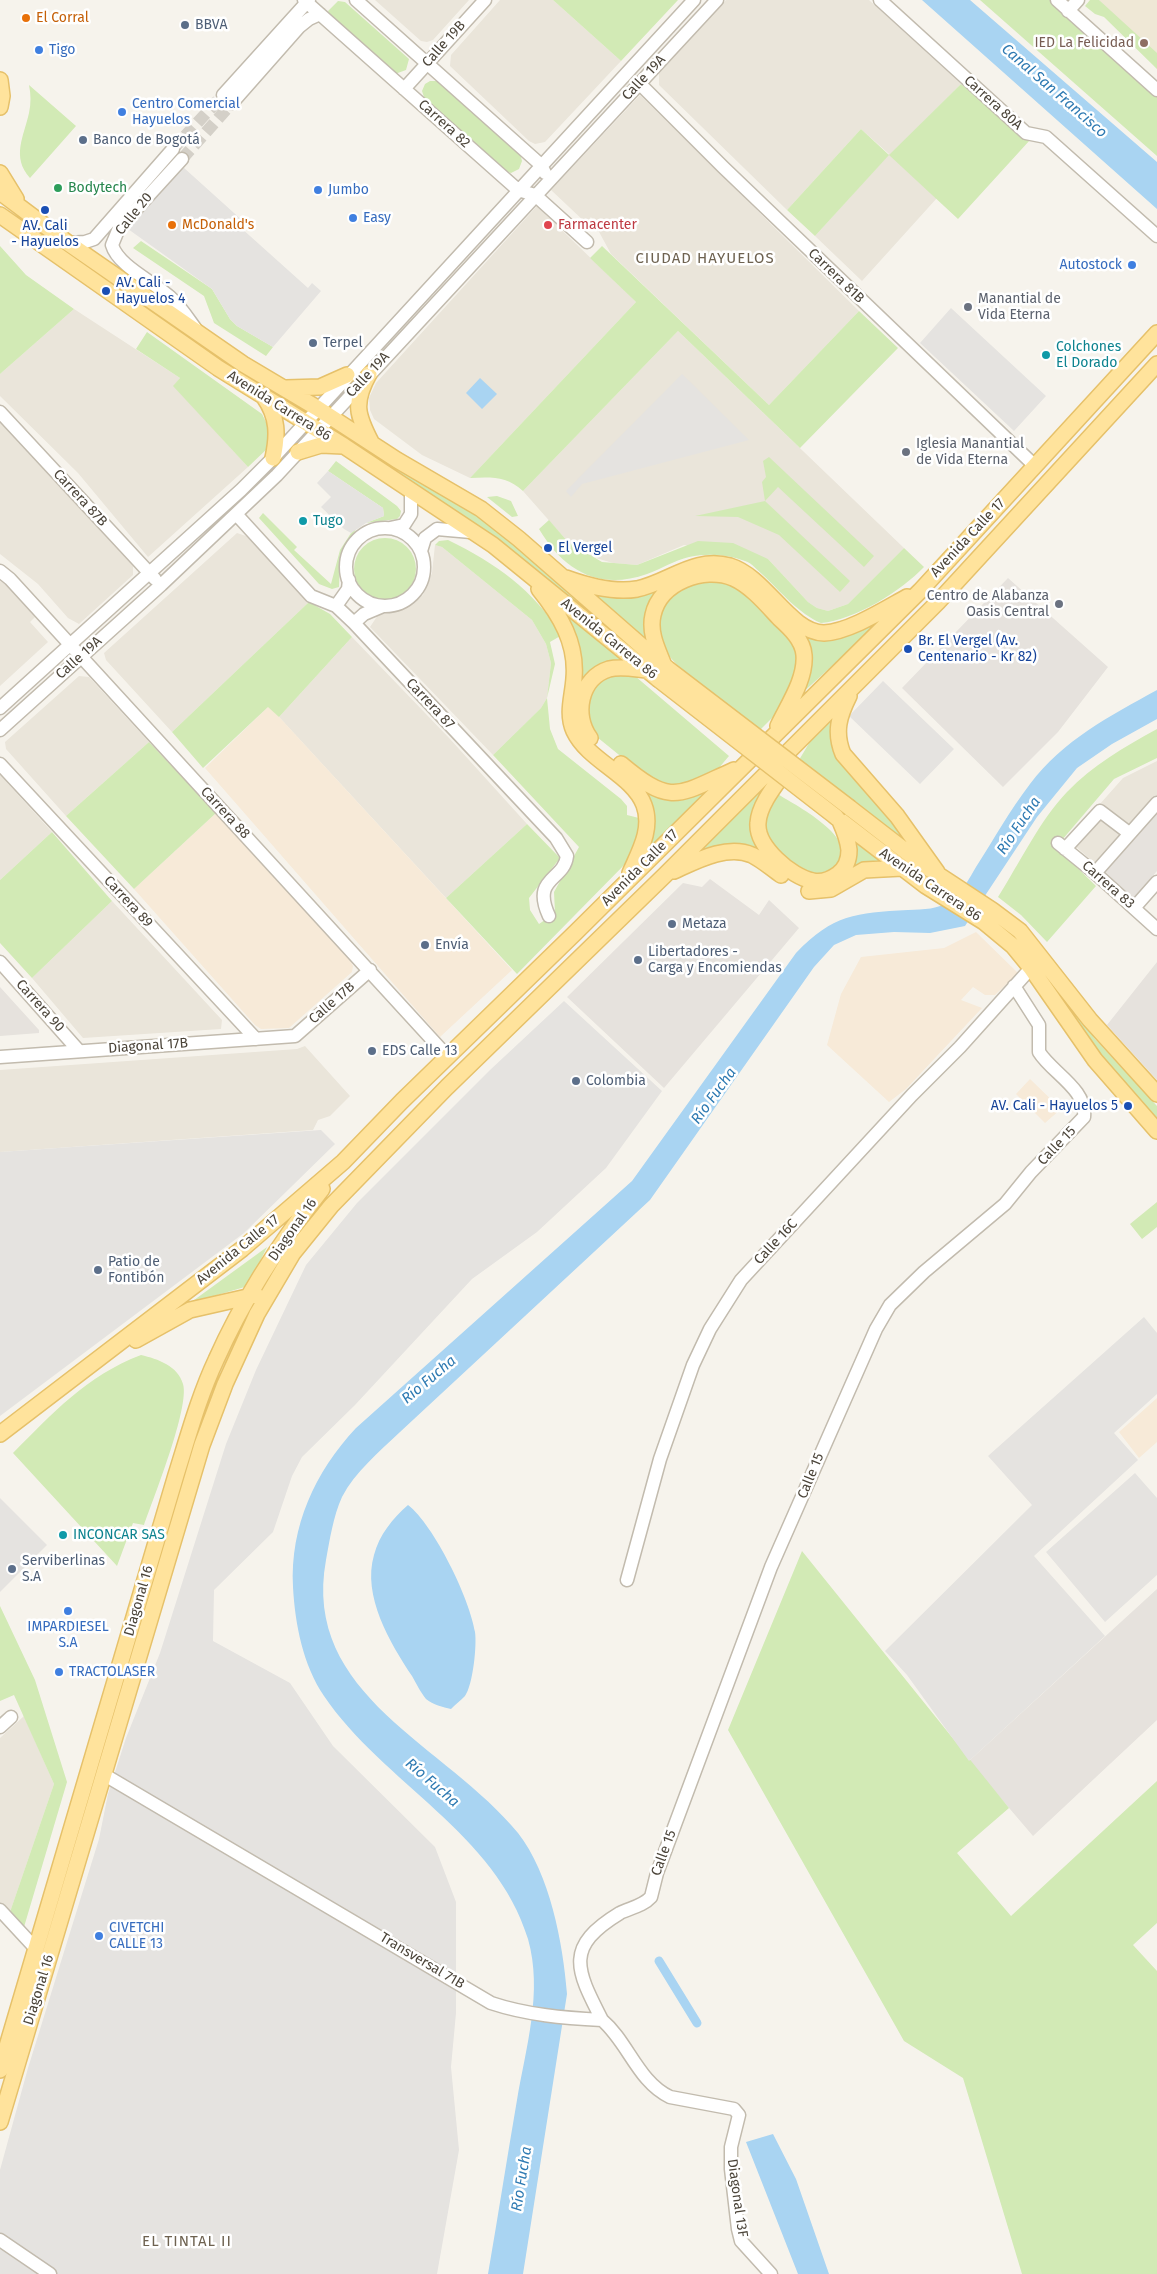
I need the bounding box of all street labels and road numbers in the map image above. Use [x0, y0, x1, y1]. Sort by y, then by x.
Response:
street label: Calle 19B [419, 17, 469, 71]
street label: Calle 19A [619, 52, 669, 104]
street label: Carrera 80A [960, 72, 1026, 134]
street label: Carrera 82 [415, 96, 473, 152]
street label: Calle 20 [112, 190, 156, 238]
street label: Carrera 81B [804, 245, 868, 307]
street label: Calle 19A [343, 349, 393, 401]
street label: Avenida Carrera 86 [224, 367, 334, 445]
street label: Carrera 87B [49, 466, 111, 530]
street label: Avenida Calle 17 [927, 495, 1009, 581]
street label: Avenida Carrera 86 [557, 595, 661, 683]
street label: Calle 19A [53, 633, 105, 683]
street label: Carrera 87 [402, 675, 458, 733]
street label: Carrera 88 [197, 784, 253, 842]
street label: Avenida Calle 17 [598, 826, 682, 910]
street label: Avenida Carrera 86 [876, 845, 984, 925]
street label: Carrera 83 [1078, 858, 1138, 912]
street label: Carrera 89 [100, 873, 156, 931]
street label: Carrera 90 [12, 976, 68, 1036]
street label: Calle 17B [306, 978, 358, 1028]
street label: Diagonal 17B [108, 1035, 188, 1057]
street label: Calle 15 [1034, 1123, 1080, 1169]
street label: Diagonal 16 [265, 1195, 321, 1265]
street label: Avenida Calle 17 [193, 1212, 283, 1288]
street label: Calle 16C [751, 1216, 801, 1268]
street label: Calle 15 [794, 1451, 828, 1501]
street label: Diagonal 16 [121, 1564, 157, 1638]
street label: Calle 15 [648, 1828, 680, 1878]
street label: Transversal 71B [377, 1929, 467, 1993]
street label: Diagonal 16 [20, 1953, 58, 2027]
street label: Diagonal 13F [723, 2158, 751, 2238]

